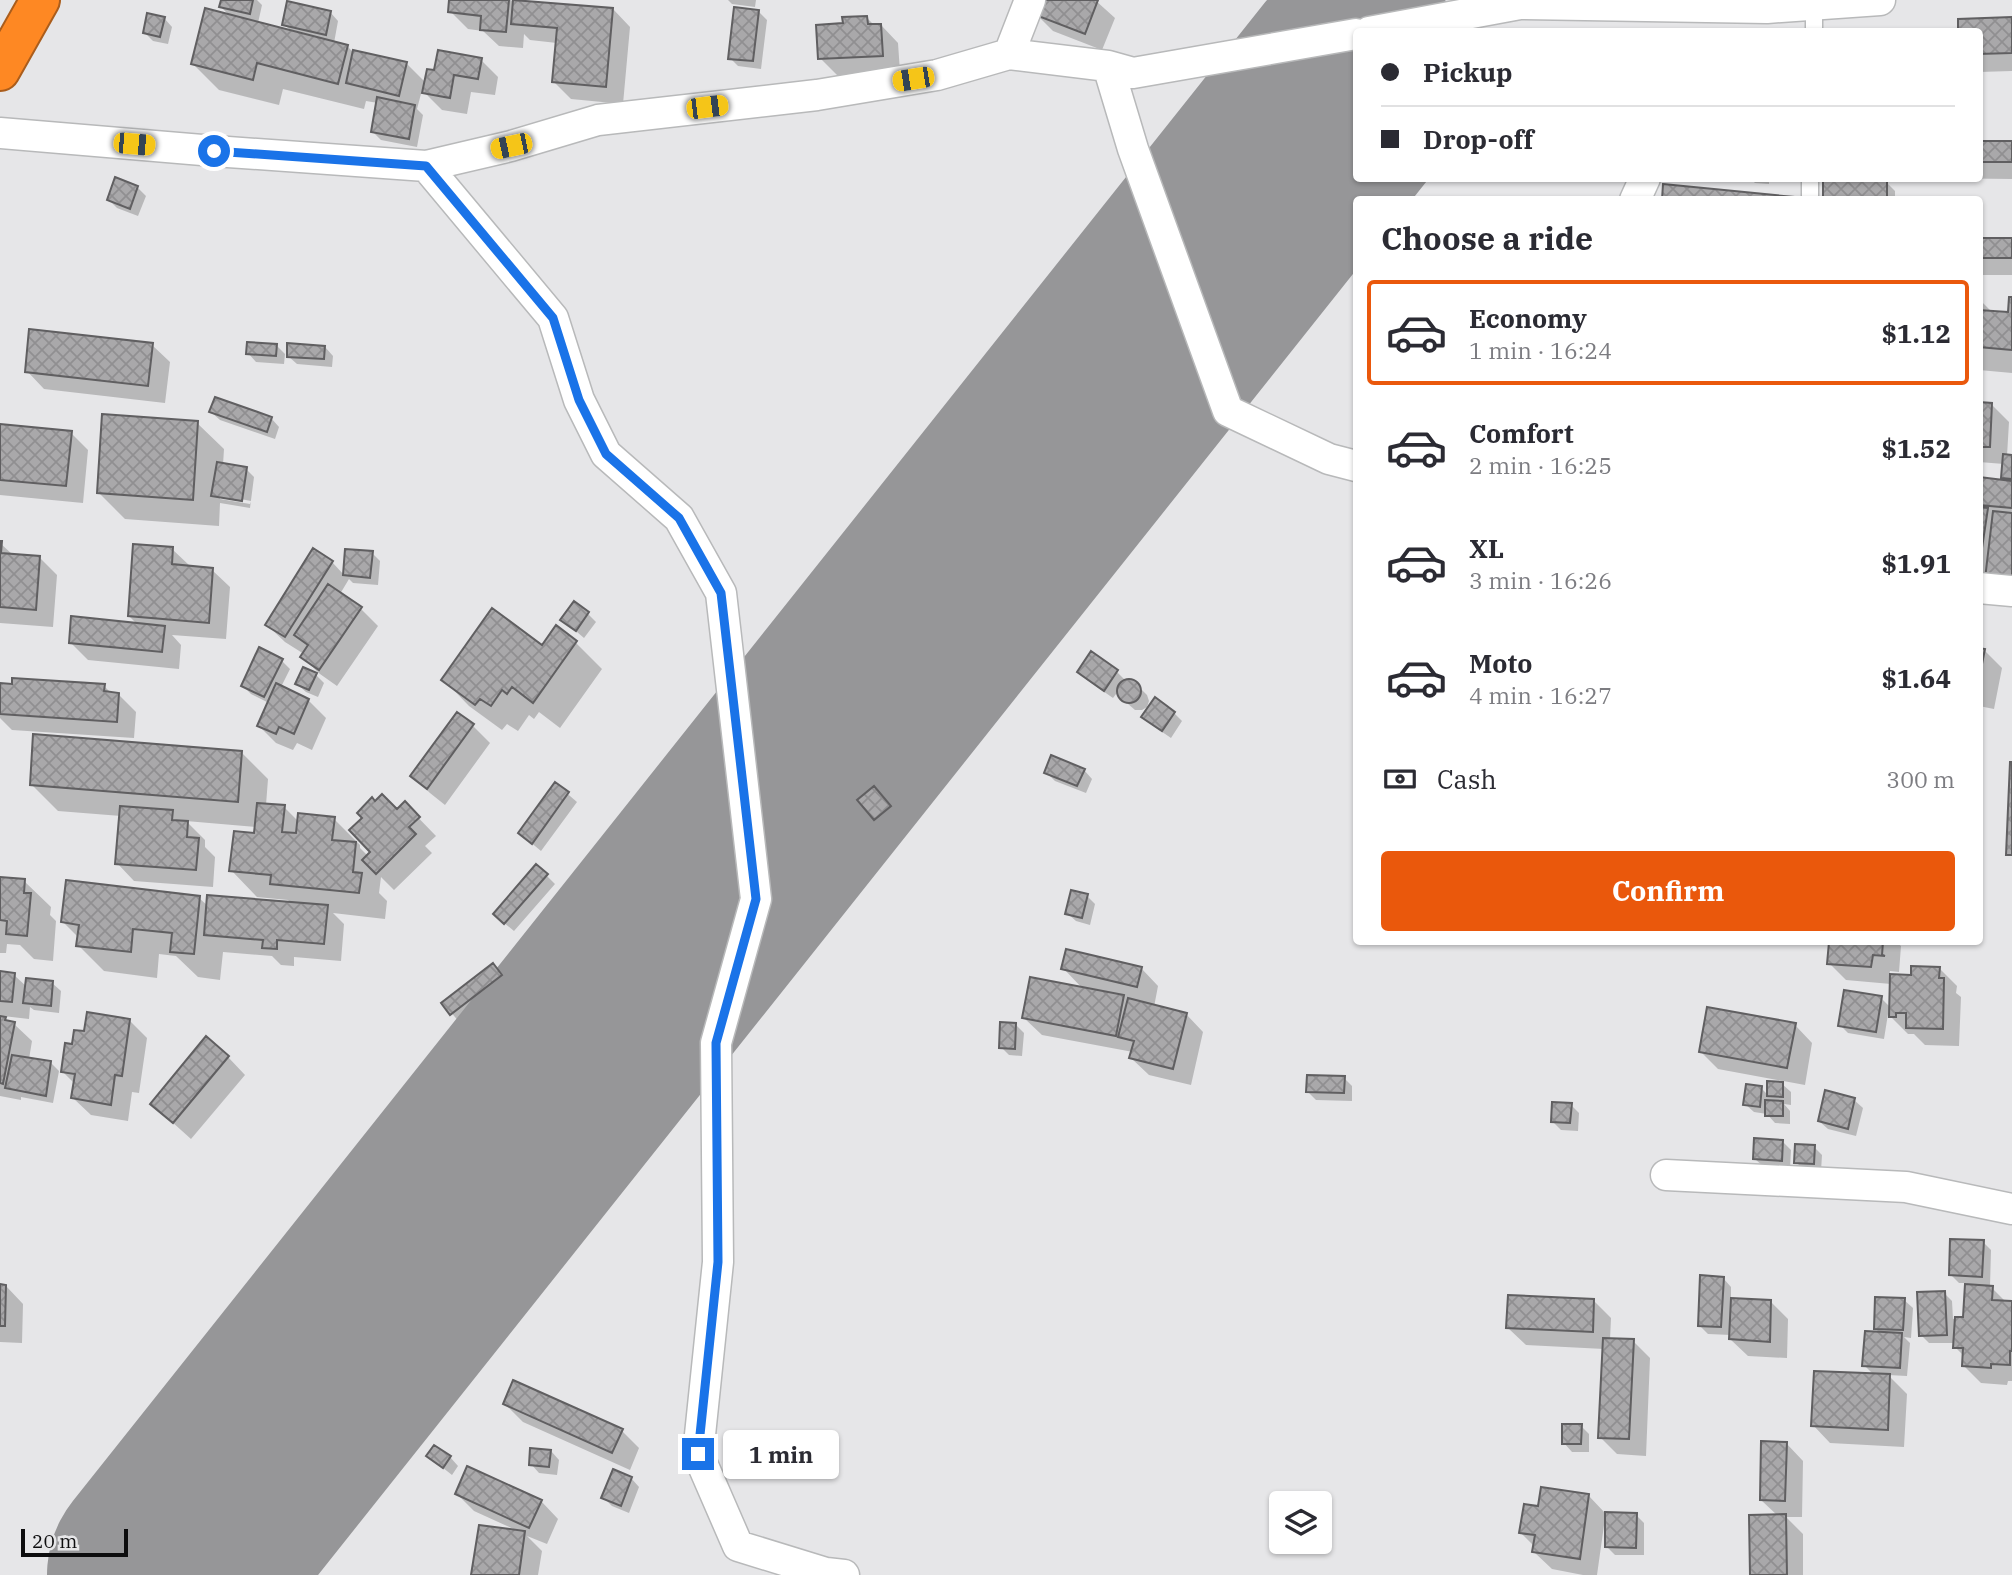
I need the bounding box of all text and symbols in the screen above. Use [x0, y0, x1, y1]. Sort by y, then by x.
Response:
text: Pickup [1423, 55, 1513, 89]
car [891, 65, 936, 93]
car [685, 94, 730, 120]
text: Drop-off [1423, 122, 1534, 156]
car [489, 131, 534, 161]
car [113, 132, 156, 156]
route start [198, 135, 230, 167]
text: Choose a ride [1381, 217, 1593, 259]
icon: car [1385, 301, 1448, 364]
text: Economy [1469, 301, 1587, 335]
text: $1.12 [1881, 316, 1951, 350]
text: 1 min · 16:24 [1469, 335, 1612, 365]
icon: car [1385, 416, 1448, 479]
text: Comfort [1469, 416, 1574, 450]
text: $1.52 [1881, 431, 1951, 465]
text: 2 min · 16:25 [1469, 450, 1612, 480]
icon: car [1385, 531, 1448, 594]
text: XL [1469, 531, 1504, 565]
text: $1.91 [1881, 546, 1951, 580]
text: 3 min · 16:26 [1469, 565, 1612, 595]
icon: car [1385, 646, 1448, 709]
text: Moto [1469, 646, 1532, 680]
text: $1.64 [1881, 661, 1951, 695]
text: 4 min · 16:27 [1469, 680, 1612, 710]
icon: cash [1381, 760, 1419, 798]
text: Cash [1437, 762, 1497, 796]
text: 300 m [1886, 764, 1955, 794]
button: Confirm [1381, 851, 1955, 931]
callout: 1 min [722, 1430, 838, 1478]
route end [682, 1438, 714, 1470]
text: 1 min [749, 1439, 813, 1469]
map controls [1269, 1491, 1332, 1554]
button: layers [1269, 1491, 1332, 1554]
scale bar [21, 1526, 128, 1558]
text: 20 m [32, 1529, 77, 1553]

